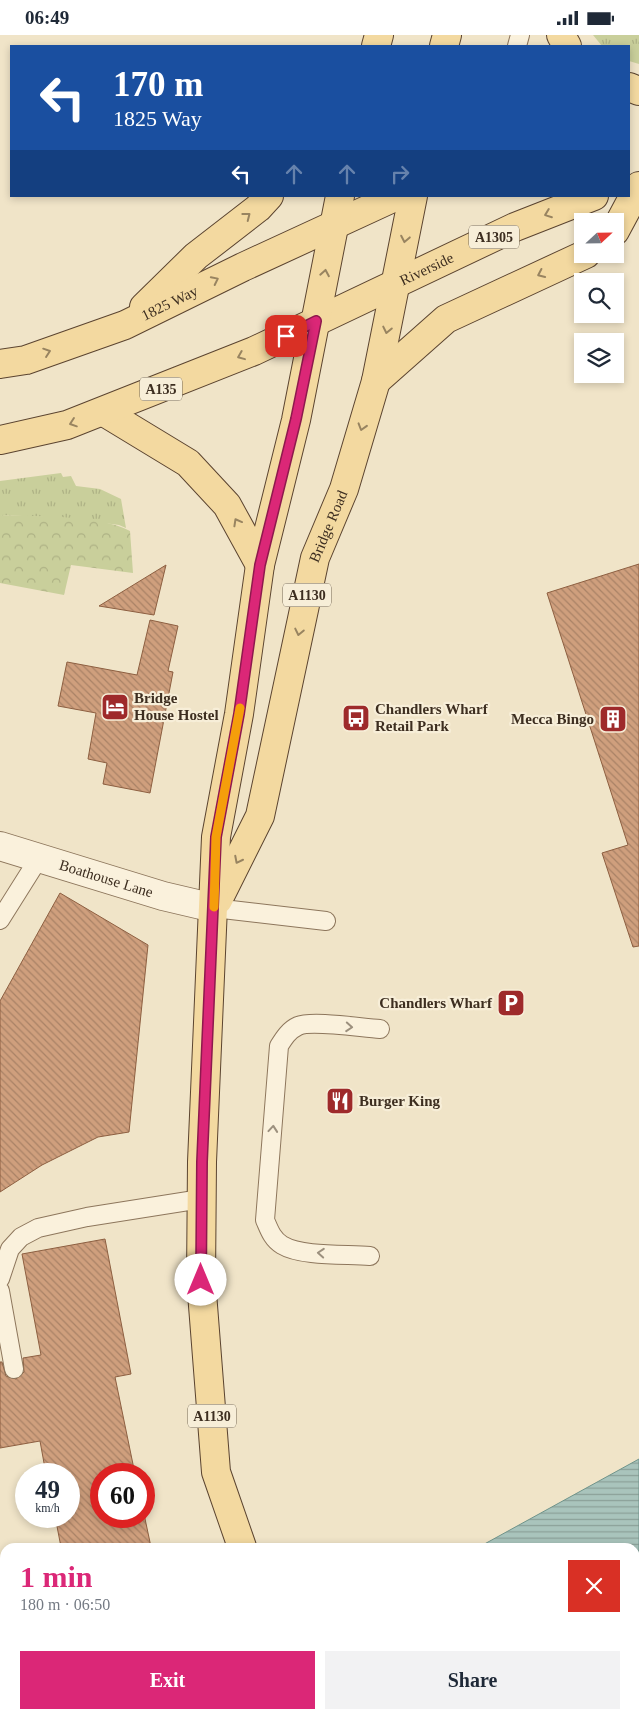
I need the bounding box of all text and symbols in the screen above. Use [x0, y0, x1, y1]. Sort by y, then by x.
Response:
text: 06:49 [25, 7, 69, 28]
icon: left [30, 65, 95, 130]
text: 170 m [113, 65, 203, 104]
text: 1825 Way [113, 106, 202, 131]
icon: left [227, 160, 255, 188]
icon: ahead [280, 160, 308, 188]
icon: ahead [333, 160, 361, 188]
icon: right [386, 160, 414, 188]
one-way arrow [544, 208, 553, 218]
north arrow [574, 213, 624, 263]
map controls [574, 213, 624, 383]
one-way arrow [241, 214, 250, 222]
road number: A1305 [469, 225, 519, 248]
one-way arrow [400, 235, 411, 244]
street label: Riverside [397, 249, 456, 289]
one-way arrow [537, 268, 546, 279]
one-way arrow [319, 269, 329, 278]
button: search [574, 273, 624, 323]
one-way arrow [210, 277, 219, 287]
street label: 1825 Way [139, 282, 201, 324]
pin [265, 315, 307, 357]
icon: arrive [272, 322, 300, 350]
one-way arrow [382, 325, 393, 334]
button: layers [574, 333, 624, 383]
one-way arrow [42, 348, 51, 358]
one-way arrow [237, 350, 246, 361]
road number: A135 [140, 377, 182, 401]
one-way arrow [70, 417, 78, 427]
one-way arrow [358, 423, 368, 431]
street label: Bridge Road [306, 488, 351, 565]
one-way arrow [233, 519, 243, 528]
road number: A1130 [283, 583, 331, 607]
one-way arrow [295, 628, 305, 636]
place label: Bridge House Hostel [134, 690, 219, 723]
hotel icon: Bridge House Hostel [100, 692, 130, 722]
place label: Chandlers Wharf Retail Park [375, 701, 489, 734]
bus stop icon: Chandlers Wharf Retail Park [341, 703, 371, 733]
building icon: Mecca Bingo [598, 704, 628, 734]
place label: Mecca Bingo [511, 711, 594, 727]
one-way arrow [234, 855, 245, 864]
street label: Boathouse Lane [57, 857, 155, 901]
parking icon: Chandlers Wharf [496, 988, 526, 1018]
place label: Chandlers Wharf [379, 995, 493, 1011]
one-way arrow [345, 1021, 353, 1032]
restaurant icon: Burger King [325, 1086, 355, 1116]
place label: Burger King [359, 1093, 440, 1109]
one-way arrow [267, 1125, 278, 1133]
one-way arrow [317, 1247, 325, 1258]
position arrow [174, 1253, 226, 1305]
road number: A1130 [188, 1405, 236, 1427]
speed limit sign: 60 [90, 1463, 155, 1528]
text: 49 [35, 1476, 60, 1503]
text: km/h [35, 1501, 60, 1515]
text: 1 min [20, 1560, 93, 1593]
button: close [568, 1560, 620, 1612]
text: 180 m · 06:50 [20, 1596, 110, 1613]
button: Exit [20, 1651, 315, 1709]
button: Share [325, 1651, 620, 1709]

